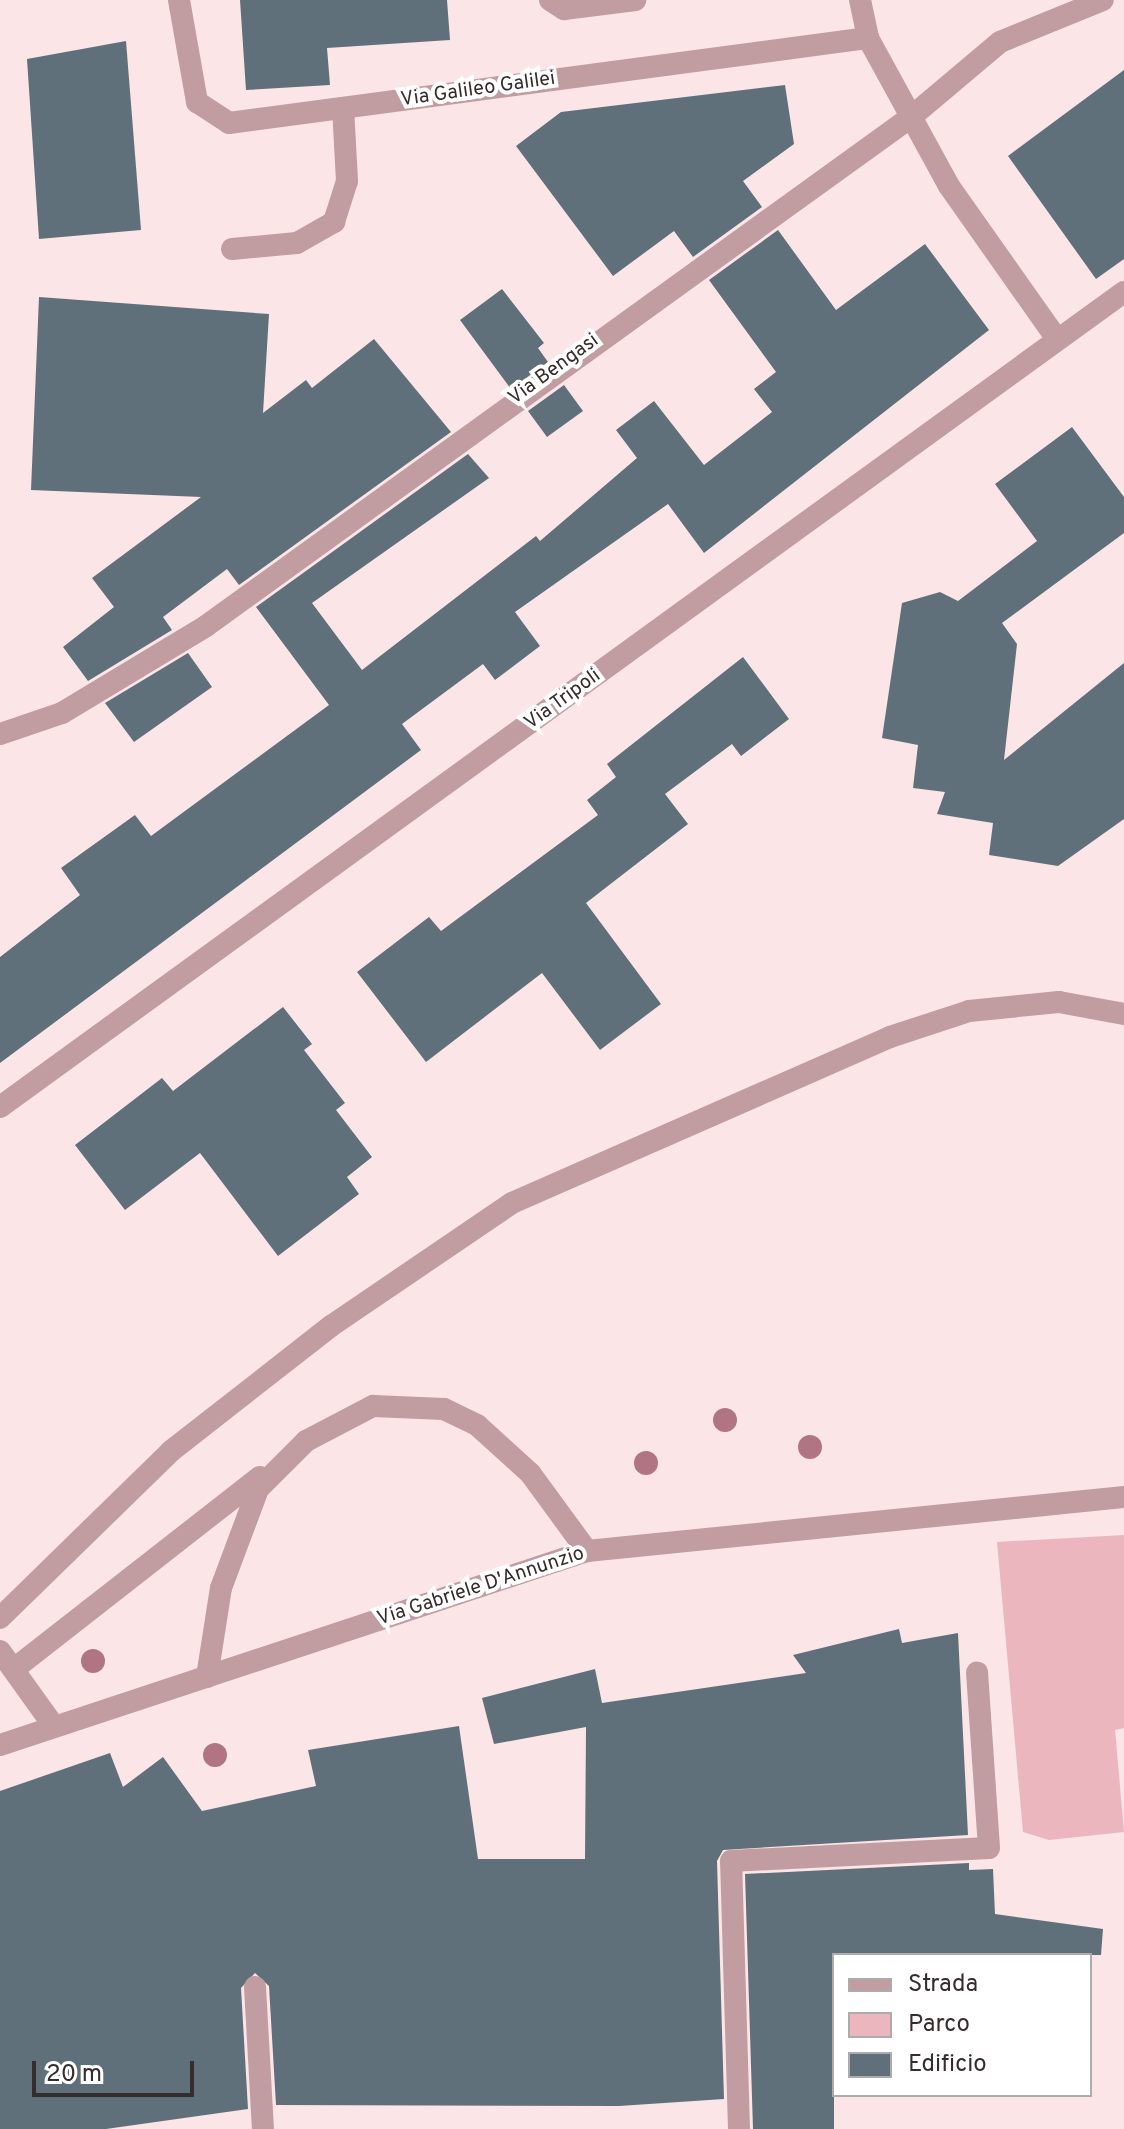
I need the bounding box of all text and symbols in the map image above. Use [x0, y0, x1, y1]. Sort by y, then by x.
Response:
street label: Via Galileo Galilei [399, 67, 557, 113]
street label: Via Bengasi [504, 329, 604, 411]
street label: Via Tripoli [520, 664, 606, 736]
street label: Via Gabriele D'Annunzio [374, 1542, 588, 1632]
legend [832, 1953, 1092, 2097]
text: Strada [908, 1970, 978, 2000]
text: Parco [908, 2010, 970, 2040]
scale bar [36, 2045, 198, 2095]
text: Edificio [908, 2050, 987, 2080]
text: 20 m [46, 2060, 102, 2090]

